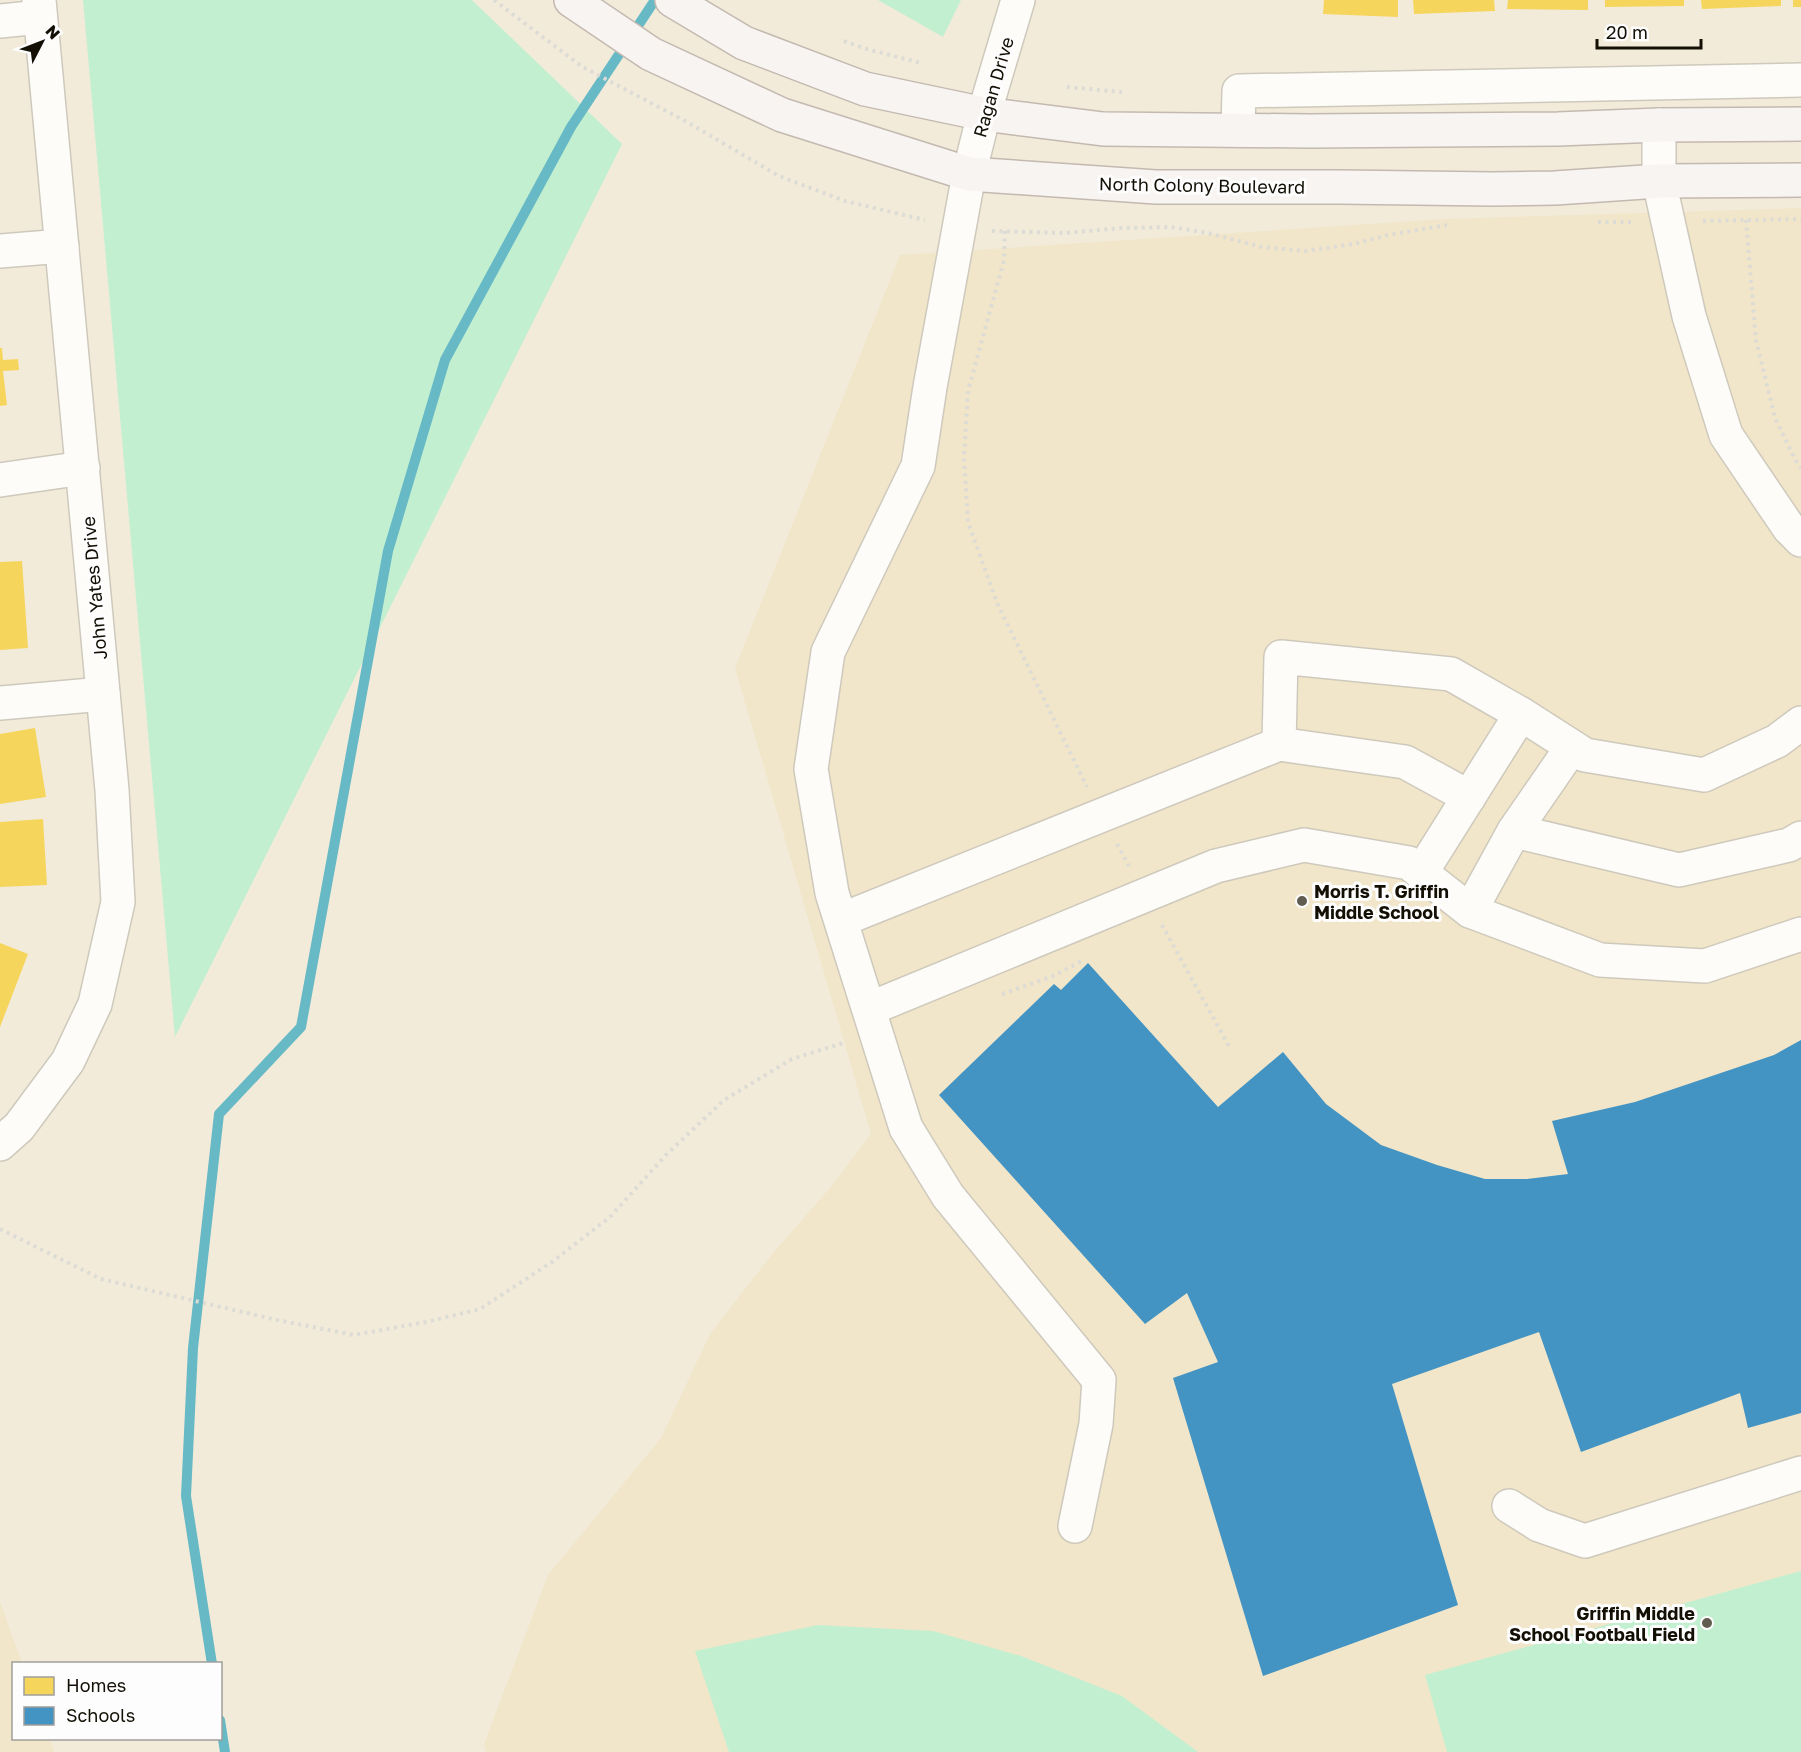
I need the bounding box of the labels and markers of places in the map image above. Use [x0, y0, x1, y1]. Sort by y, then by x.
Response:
place label: Morris T. Griffin Middle School [1314, 880, 1449, 923]
marker: Morris T. Griffin Middle School [1295, 894, 1309, 908]
place label: Griffin Middle School Football Field [1509, 1602, 1695, 1645]
marker: Griffin Middle School Football Field [1700, 1616, 1714, 1630]

